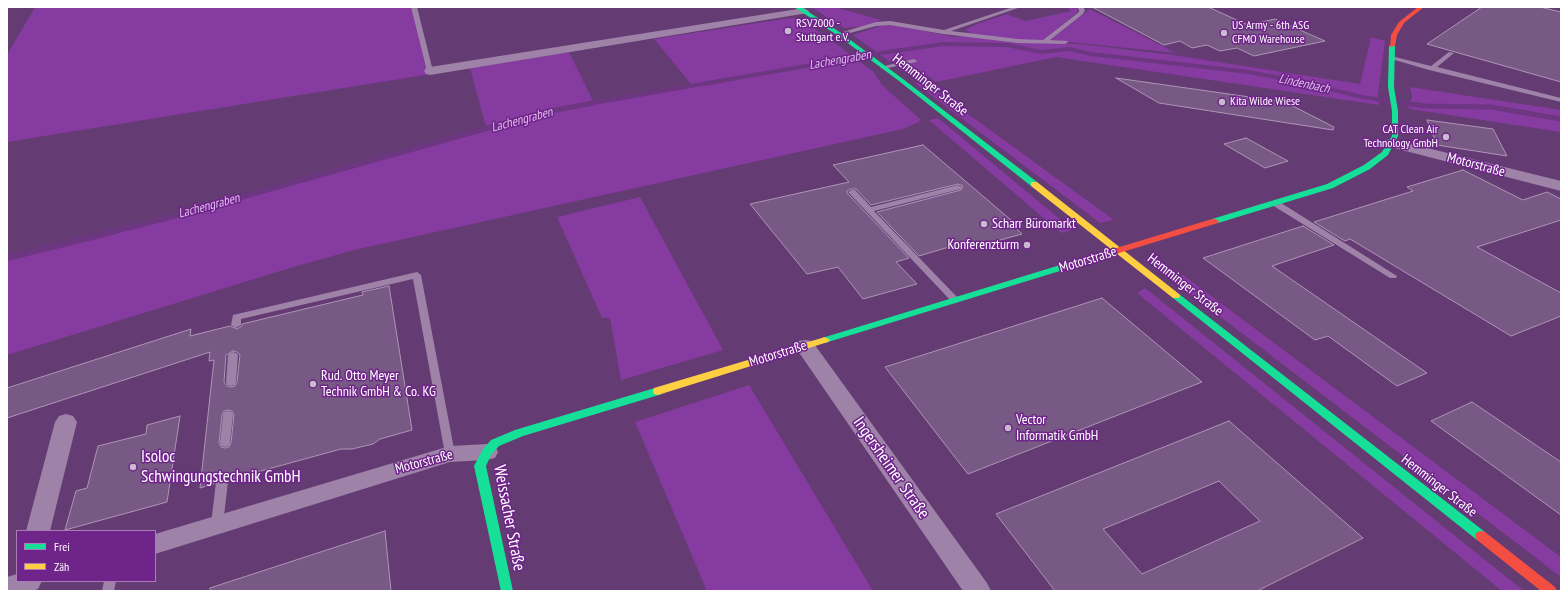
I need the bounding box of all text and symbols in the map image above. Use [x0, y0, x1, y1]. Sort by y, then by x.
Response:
place label: RSV2000 - Stuttgart e.V. [796, 17, 849, 45]
place label: US Army - 6th ASG CFMO Warehouse [1232, 19, 1309, 47]
marker: RSV2000 - Stuttgart e.V. [783, 26, 793, 36]
marker: US Army - 6th ASG CFMO Warehouse [1219, 28, 1229, 38]
water label: Lachengraben [808, 47, 872, 73]
street label: Hemminger Straße [889, 50, 971, 120]
water label: Lindenbach [1277, 71, 1331, 97]
place label: Kita Wilde Wiese [1230, 95, 1300, 109]
marker: Kita Wilde Wiese [1217, 97, 1227, 107]
water label: Lachengraben [490, 104, 554, 136]
place label: CAT Clean Air Technology GmbH [1363, 123, 1438, 151]
marker: CAT Clean Air Technology GmbH [1441, 132, 1451, 142]
street label: Motorstraße [1445, 149, 1507, 181]
water label: Lachengraben [177, 190, 241, 222]
place label: Scharr Büromarkt [992, 216, 1076, 232]
marker: Scharr Büromarkt [979, 219, 989, 229]
place label: Konferenzturm [948, 237, 1019, 253]
marker: Konferenzturm [1022, 240, 1032, 250]
street label: Motorstraße [1057, 243, 1119, 277]
street label: Hemminger Straße [1144, 250, 1226, 320]
street label: Motorstraße [747, 337, 809, 371]
place label: Rud. Otto Meyer Technik GmbH & Co. KG [321, 368, 436, 400]
marker: Rud. Otto Meyer Technik GmbH & Co. KG [308, 379, 318, 389]
place label: Vector Informatik GmbH [1016, 412, 1098, 444]
street label: Ingersheimer Straße [848, 413, 934, 523]
marker: Vector Informatik GmbH [1003, 423, 1013, 433]
street label: Motorstraße [393, 446, 455, 478]
place label: Isoloc Schwingungstechnik GmbH [141, 447, 300, 487]
street label: Hemminger Straße [1398, 451, 1480, 521]
marker: Isoloc Schwingungstechnik GmbH [128, 462, 138, 472]
street label: Weissacher Straße [489, 463, 529, 573]
legend [16, 530, 156, 582]
text: Frei [54, 539, 70, 554]
text: Zäh [54, 559, 69, 574]

